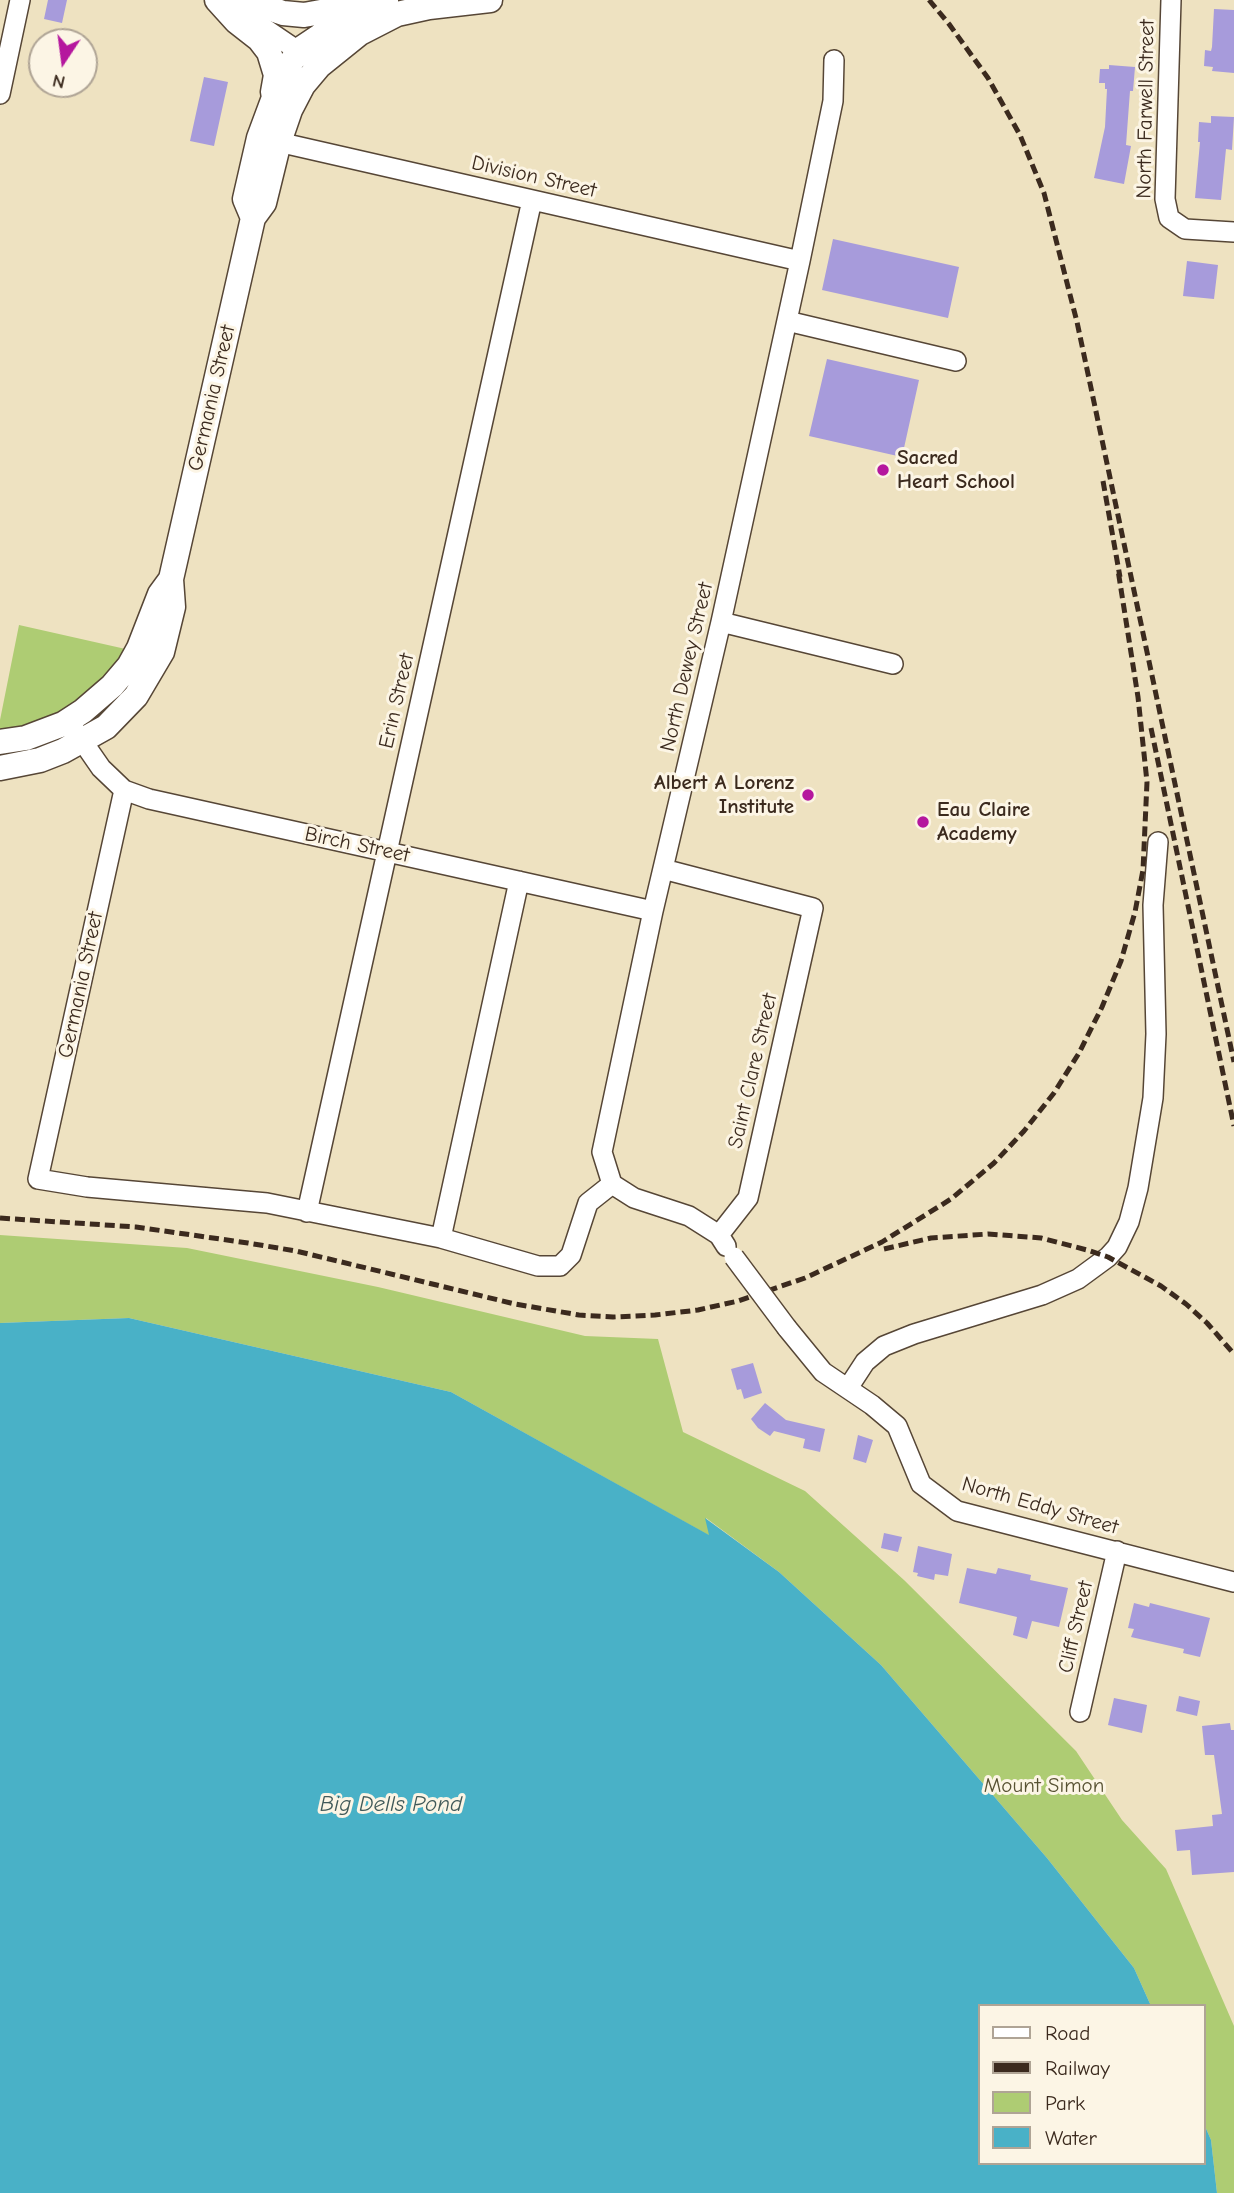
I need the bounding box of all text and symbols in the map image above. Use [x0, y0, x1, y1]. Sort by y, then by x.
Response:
street label: North Farwell Street [1132, 19, 1160, 199]
north arrow [28, 28, 98, 98]
text: N [50, 69, 67, 94]
street label: Division Street [469, 150, 599, 204]
street label: Germania Street [183, 323, 241, 473]
place label: Sacred Heart School [897, 445, 1015, 495]
marker: Sacred Heart School [875, 462, 891, 478]
street label: North Dewey Street [655, 580, 719, 754]
street label: Erin Street [374, 651, 420, 751]
place label: Albert A Lorenz Institute [654, 770, 794, 820]
marker: Albert A Lorenz Institute [800, 787, 816, 803]
place label: Eau Claire Academy [937, 797, 1030, 847]
marker: Eau Claire Academy [915, 814, 931, 830]
street label: Birch Street [302, 822, 412, 868]
street label: Germania Street [53, 910, 109, 1060]
street label: Saint Clare Street [723, 991, 783, 1151]
street label: North Eddy Street [959, 1472, 1121, 1540]
street label: Cliff Street [1053, 1579, 1099, 1675]
park label: Mount Simon [984, 1773, 1104, 1799]
water label: Big Dells Pond [320, 1790, 462, 1818]
legend [978, 2004, 1206, 2165]
text: Road [1045, 2021, 1090, 2045]
text: Railway [1045, 2056, 1110, 2080]
text: Park [1045, 2091, 1085, 2115]
text: Water [1045, 2126, 1097, 2150]

